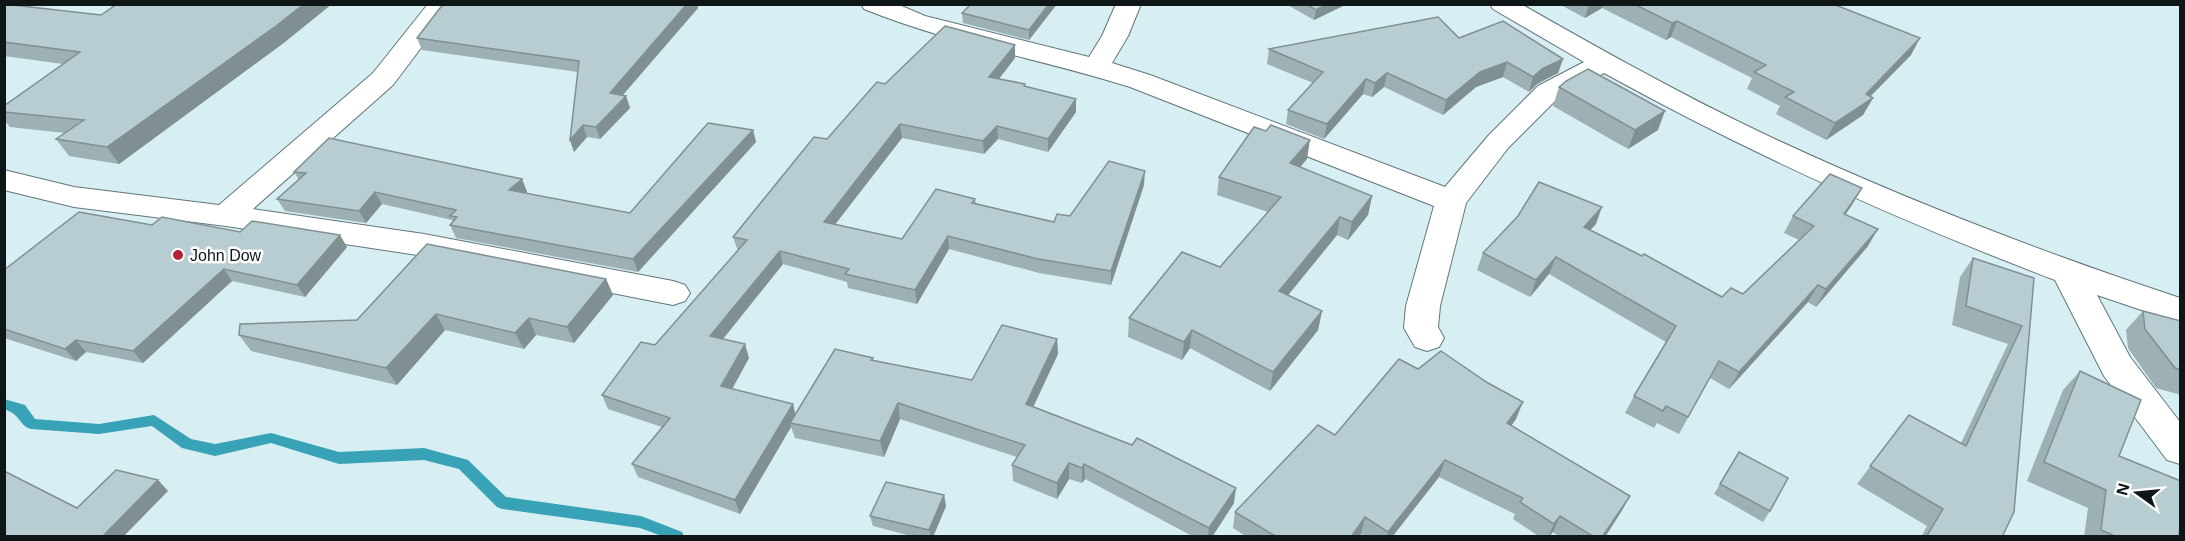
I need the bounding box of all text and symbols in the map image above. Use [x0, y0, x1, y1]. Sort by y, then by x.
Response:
place label: John Dow [190, 247, 262, 264]
marker: John Dow [171, 248, 185, 262]
north arrow [2107, 463, 2167, 523]
text: N [2113, 481, 2133, 497]

